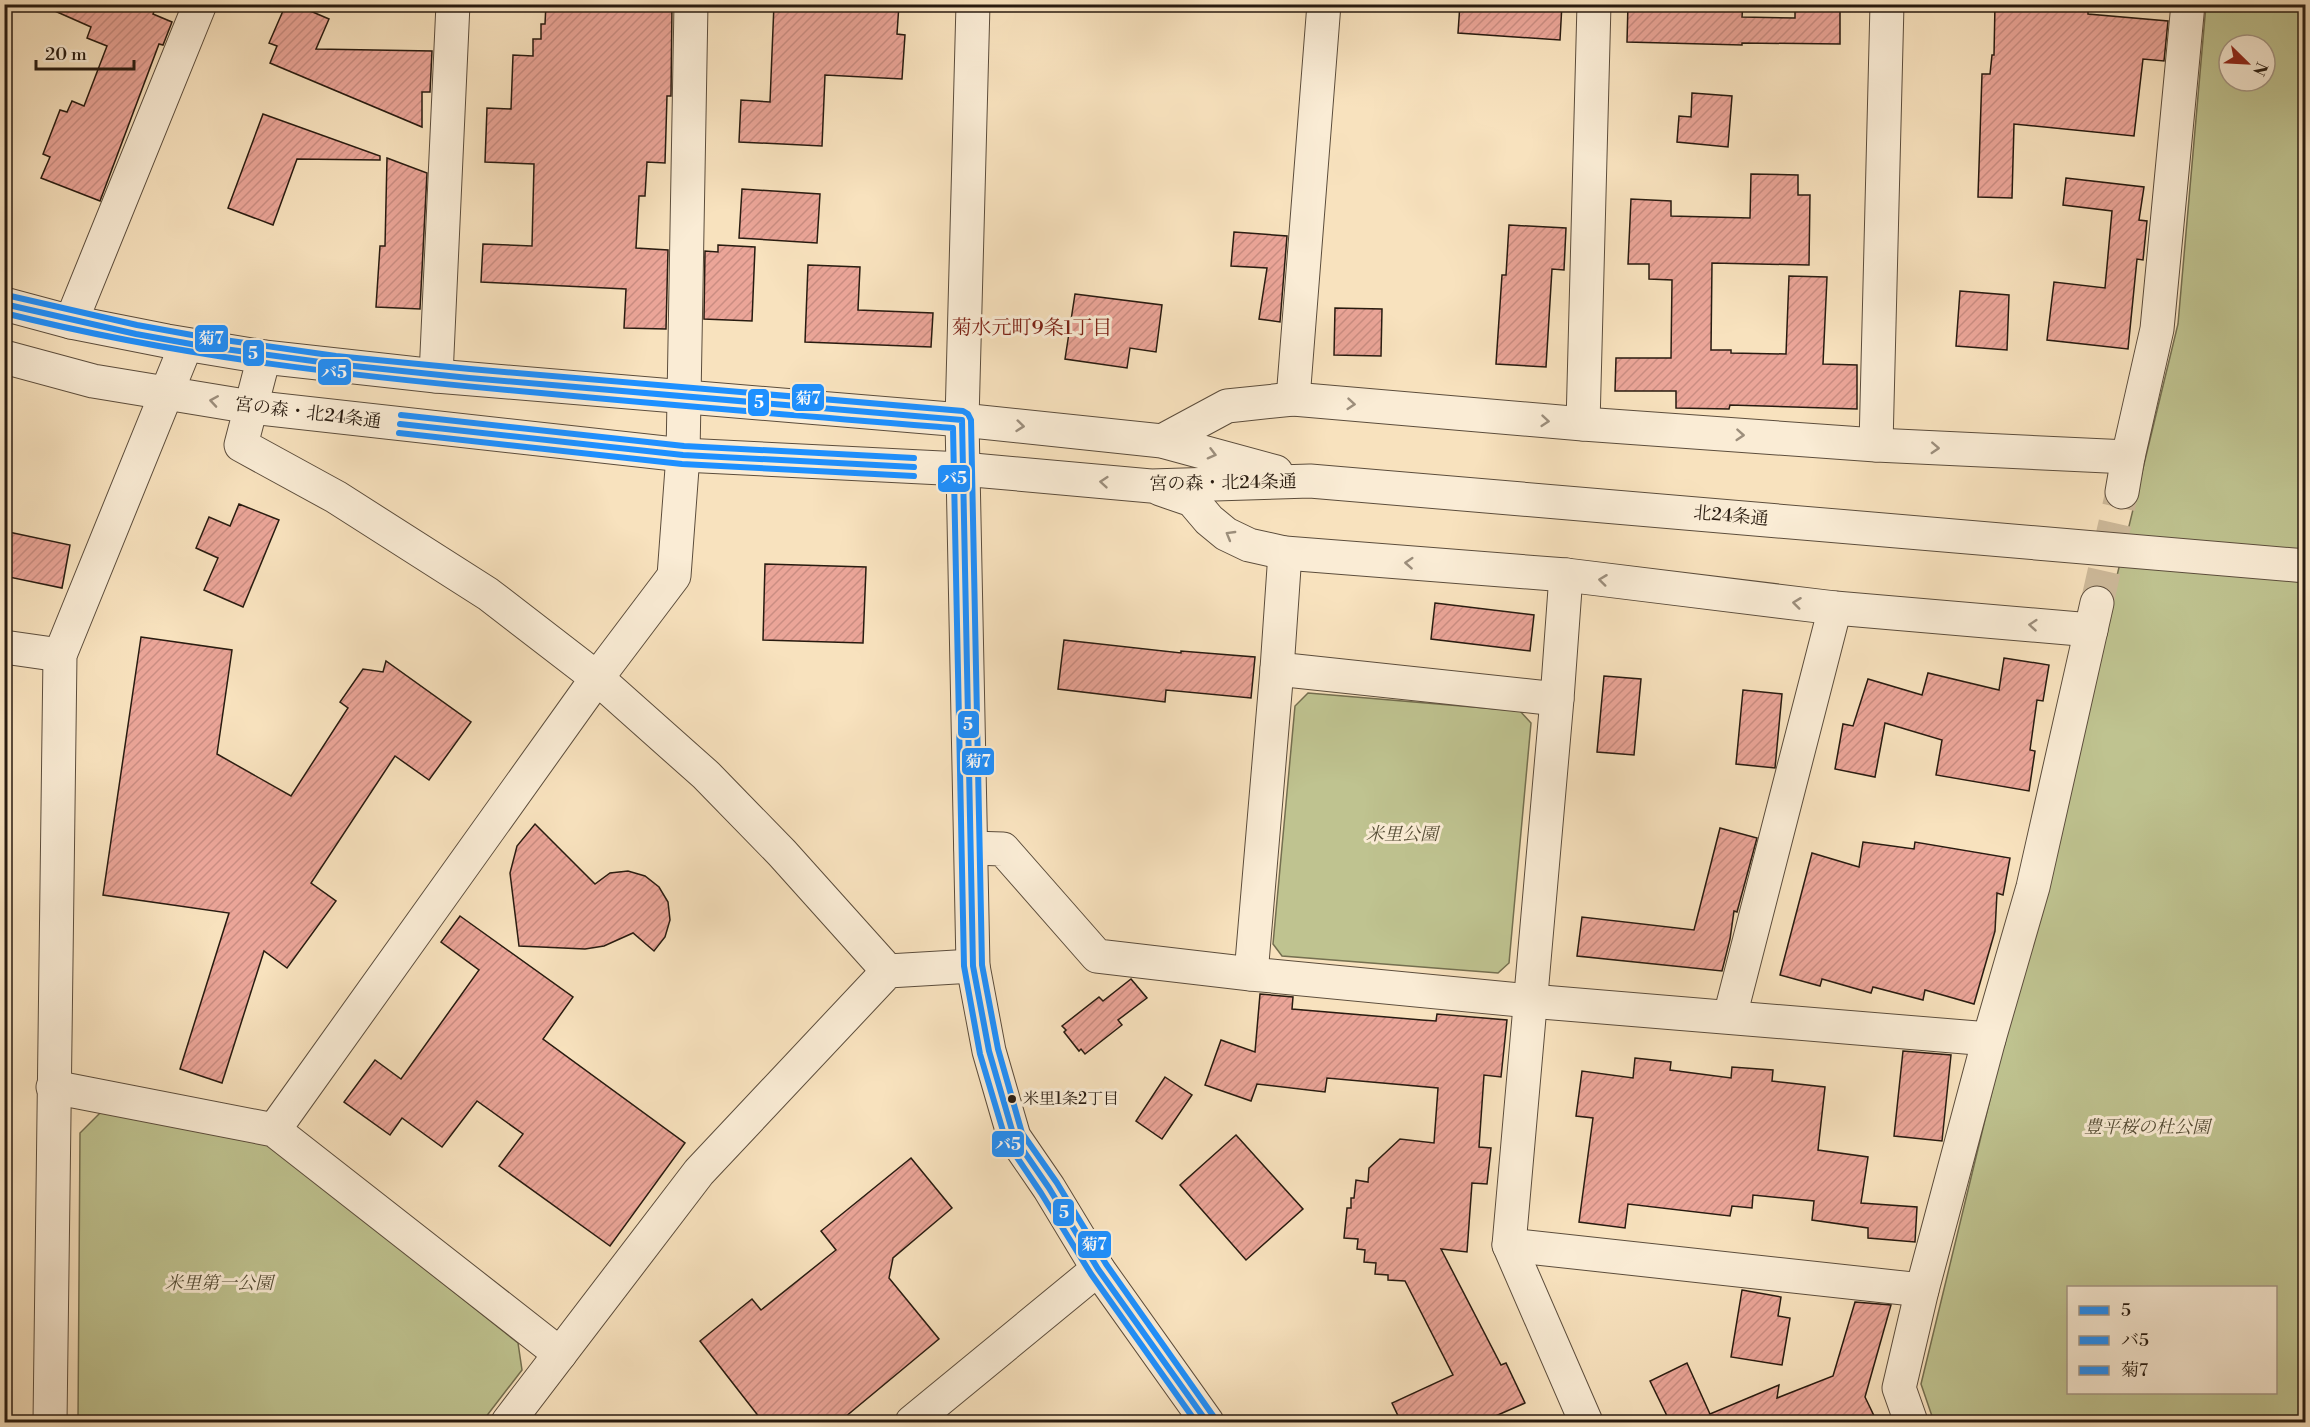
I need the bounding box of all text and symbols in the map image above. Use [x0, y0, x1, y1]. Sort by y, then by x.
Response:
scale bar [36, 33, 134, 71]
north arrow [2217, 33, 2277, 93]
text: 20 m [45, 43, 87, 66]
text: N [2248, 59, 2271, 79]
district label: 菊水元町9条1丁目 [952, 316, 1112, 341]
line badge: 菊7 [194, 324, 229, 353]
text: 菊7 [198, 329, 224, 349]
line badge: 5 [242, 339, 265, 367]
text: 5 [248, 344, 258, 364]
line badge: バ5 [317, 358, 352, 386]
text: バ5 [321, 363, 347, 383]
line badge: 菊7 [791, 383, 825, 412]
line badge: 5 [747, 388, 770, 417]
text: 菊7 [795, 389, 821, 409]
street label: 宮の森・北24条通 [234, 393, 382, 433]
text: 5 [754, 393, 764, 413]
one-way arrow [210, 395, 220, 408]
one-way arrow [1347, 398, 1356, 411]
one-way arrow [1541, 414, 1550, 427]
one-way arrow [1015, 419, 1024, 432]
one-way arrow [1735, 429, 1744, 442]
one-way arrow [1930, 441, 1939, 454]
one-way arrow [1206, 447, 1217, 459]
line badge: バ5 [937, 464, 971, 493]
text: バ5 [941, 469, 967, 489]
street label: 宮の森・北24条通 [1149, 470, 1297, 496]
one-way arrow [1100, 475, 1109, 488]
street label: 北24条通 [1693, 501, 1769, 531]
one-way arrow [1226, 531, 1236, 542]
one-way arrow [1405, 557, 1414, 570]
one-way arrow [1599, 574, 1608, 586]
one-way arrow [1792, 598, 1801, 610]
one-way arrow [2028, 619, 2037, 632]
line badge: 5 [957, 710, 980, 739]
text: 5 [963, 715, 973, 735]
line badge: 菊7 [961, 747, 995, 776]
text: 菊7 [965, 752, 991, 772]
park label: 米里公園 [1366, 823, 1441, 846]
place label: 米里1条2丁目 [1023, 1089, 1119, 1109]
marker: 米里1条2丁目 [1006, 1093, 1018, 1105]
park label: 豊平桜の杜公園 [2084, 1116, 2213, 1139]
line badge: バ5 [991, 1130, 1025, 1158]
text: バ5 [995, 1135, 1021, 1155]
line badge: 5 [1052, 1198, 1075, 1227]
text: 5 [1059, 1203, 1069, 1223]
line badge: 菊7 [1077, 1230, 1112, 1259]
text: 菊7 [1081, 1235, 1107, 1255]
park label: 米里第一公園 [165, 1272, 276, 1295]
legend [2067, 1286, 2277, 1394]
text: 5 [2121, 1299, 2131, 1322]
text: バ5 [2121, 1329, 2149, 1352]
text: 菊7 [2121, 1359, 2148, 1382]

